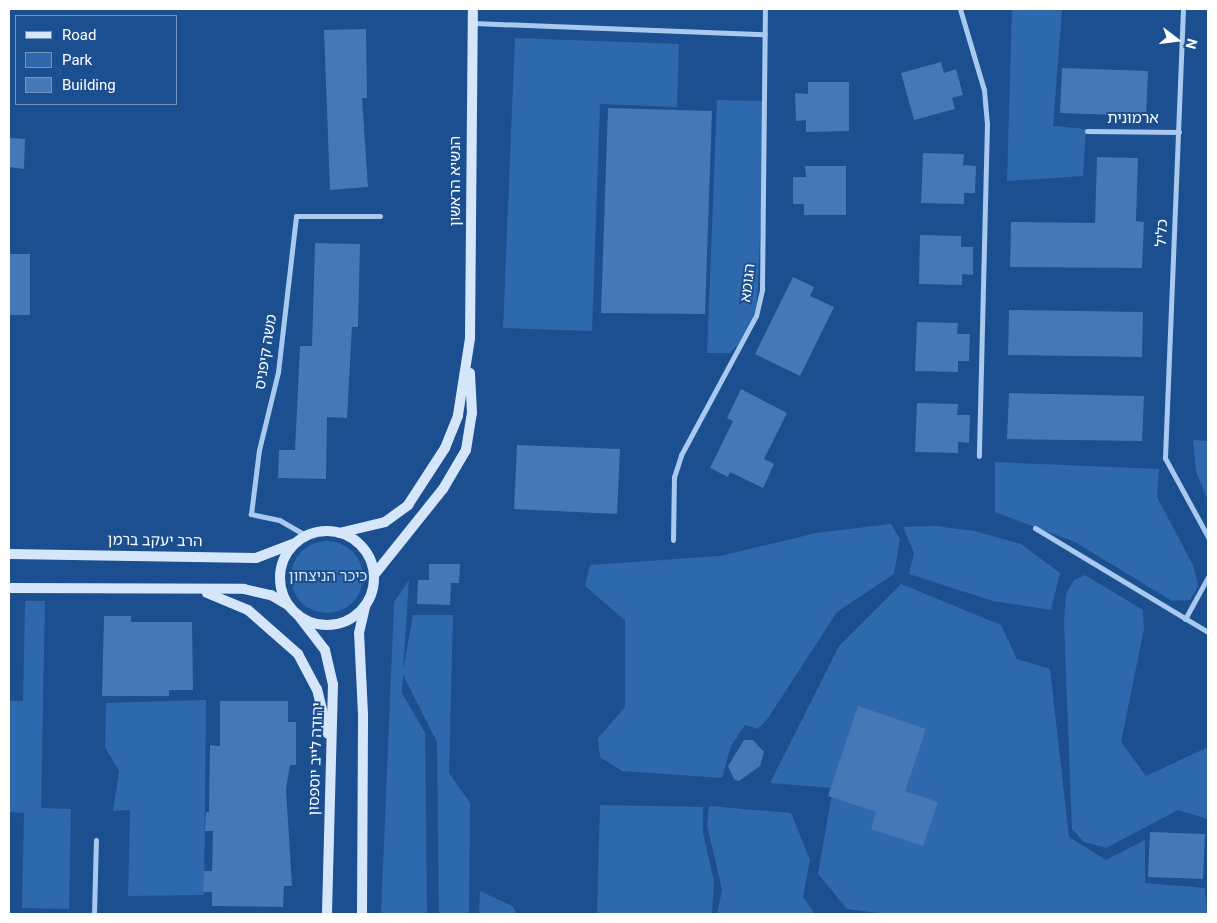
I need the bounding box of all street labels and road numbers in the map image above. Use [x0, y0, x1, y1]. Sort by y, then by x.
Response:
street label: ארמונית [1107, 110, 1159, 128]
street label: הנשיא הראשון [447, 136, 465, 226]
street label: כליל [1152, 219, 1172, 247]
street label: הגומא [737, 263, 759, 303]
street label: משה קיפניס [251, 313, 281, 391]
street label: הרב יעקב ברמן [107, 531, 203, 551]
street label: יהודה לייב יוספסון [305, 702, 327, 816]

